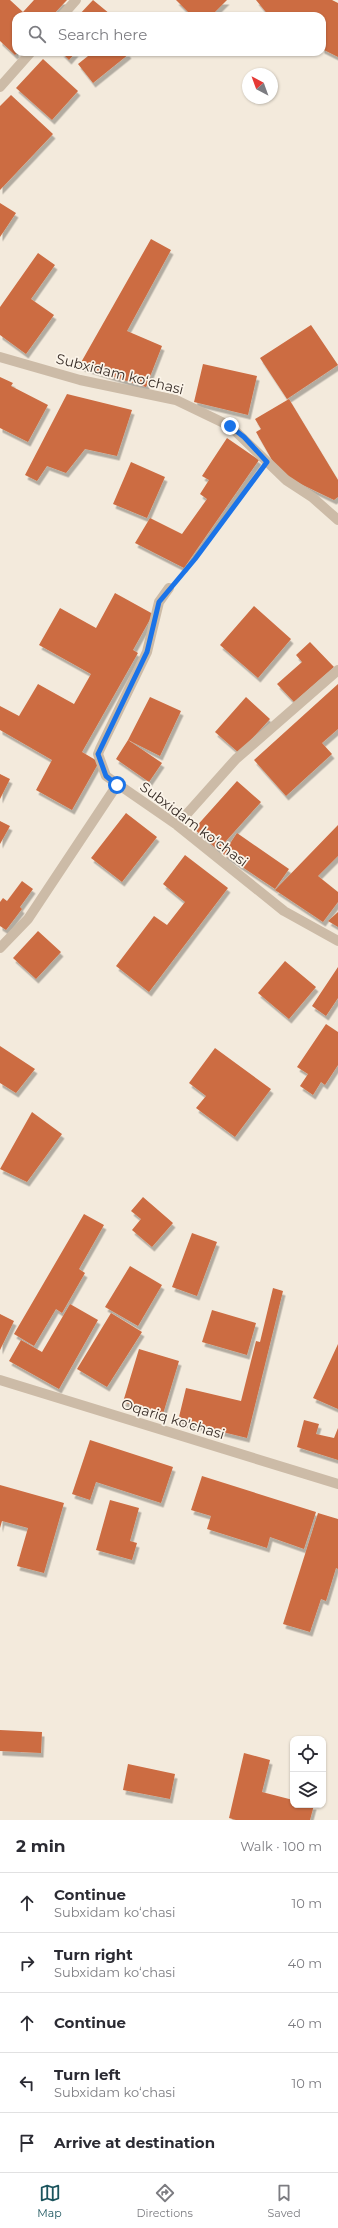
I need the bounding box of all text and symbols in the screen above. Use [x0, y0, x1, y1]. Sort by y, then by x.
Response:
search box [12, 12, 326, 56]
icon: search [26, 23, 48, 45]
text: Search here [58, 25, 147, 44]
north arrow [242, 68, 278, 104]
street label: Subxidam koʻchasi [54, 349, 186, 399]
route end [221, 417, 239, 435]
route start [108, 776, 126, 794]
street label: Subxidam koʻchasi [136, 777, 252, 871]
street label: Oqariq ko'chasi [119, 1395, 227, 1443]
map controls [290, 1736, 326, 1808]
button: locate [290, 1736, 326, 1772]
button: layers [290, 1772, 326, 1808]
text: 2 min [16, 1836, 66, 1856]
text: Walk · 100 m [240, 1838, 322, 1854]
text: Continue [54, 1885, 126, 1904]
icon: ahead [16, 1892, 38, 1914]
text: 10 m [292, 1895, 322, 1911]
text: Subxidam koʻchasi [54, 1904, 175, 1920]
text: Turn right [54, 1945, 133, 1964]
icon: right [16, 1952, 38, 1974]
text: 40 m [288, 1955, 322, 1971]
text: Subxidam koʻchasi [54, 1964, 175, 1980]
icon: ahead [16, 2012, 38, 2034]
text: Continue [54, 2013, 126, 2032]
text: 40 m [288, 2015, 322, 2031]
text: Turn left [54, 2065, 121, 2084]
icon: left [16, 2072, 38, 2094]
text: 10 m [292, 2075, 322, 2091]
text: Subxidam koʻchasi [54, 2084, 175, 2100]
icon: arrive [16, 2132, 38, 2154]
text: Arrive at destination [54, 2133, 215, 2152]
tab: Map [37, 2182, 62, 2220]
tab: Directions [137, 2182, 193, 2220]
tab: Saved [268, 2182, 301, 2220]

